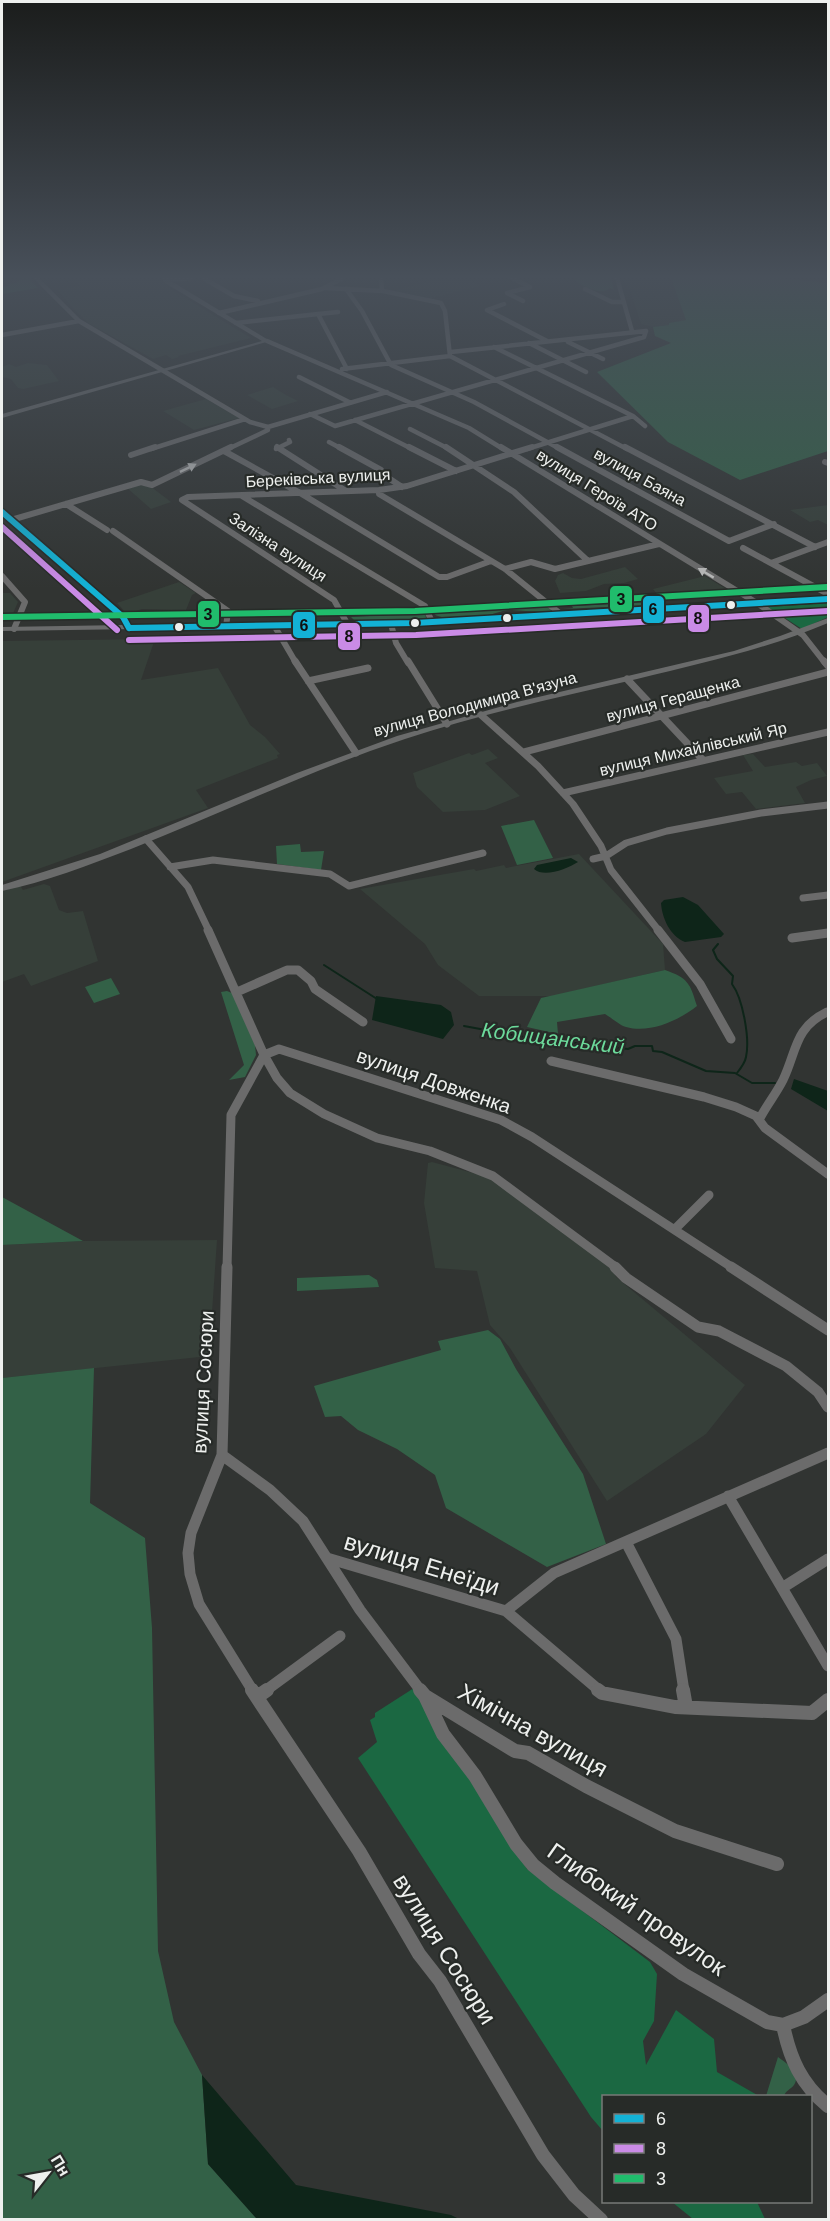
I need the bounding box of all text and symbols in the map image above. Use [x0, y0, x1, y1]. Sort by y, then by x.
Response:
street label: вулиця Баяна [591, 445, 689, 509]
street label: вулиця Героїв АТО [534, 446, 660, 534]
one-way arrow [179, 464, 196, 473]
street label: Береківська вулиця [245, 466, 391, 490]
street label: Залізна вулиця [226, 509, 330, 585]
one-way arrow [698, 567, 714, 578]
line badge: 3 [609, 585, 633, 613]
text: 3 [617, 591, 626, 608]
line badge: 6 [642, 595, 665, 624]
unlabelled marker [725, 599, 737, 611]
line badge: 3 [197, 600, 220, 628]
text: 6 [649, 601, 658, 618]
line badge: 8 [687, 604, 710, 633]
text: 3 [204, 606, 213, 623]
text: 8 [694, 610, 703, 627]
line badge: 6 [292, 611, 316, 639]
unlabelled marker [501, 612, 513, 624]
text: 6 [300, 617, 309, 634]
unlabelled marker [409, 617, 421, 629]
unlabelled marker [173, 621, 185, 633]
line badge: 8 [337, 622, 361, 651]
text: 8 [345, 628, 354, 645]
street label: вулиця Володимира В'язуна [372, 669, 578, 739]
street label: вулиця Геращенка [604, 673, 742, 725]
street label: вулиця Михайлівський Яр [598, 719, 788, 779]
water label: Кобищанський [480, 1018, 626, 1058]
street label: вулиця Довженка [354, 1044, 515, 1118]
street label: вулиця Сосюри [188, 1310, 218, 1454]
street label: вулиця Енеїди [341, 1528, 503, 1600]
street label: Хімічна вулиця [454, 1678, 612, 1782]
street label: Глибокий провулок [543, 1837, 732, 1981]
street label: вулиця Сосюри [388, 1869, 502, 2029]
legend [602, 2095, 812, 2203]
text: 6 [656, 2109, 666, 2129]
text: 8 [656, 2139, 666, 2159]
north arrow [18, 2143, 78, 2203]
text: Пн [48, 2152, 73, 2179]
text: 3 [656, 2169, 666, 2189]

